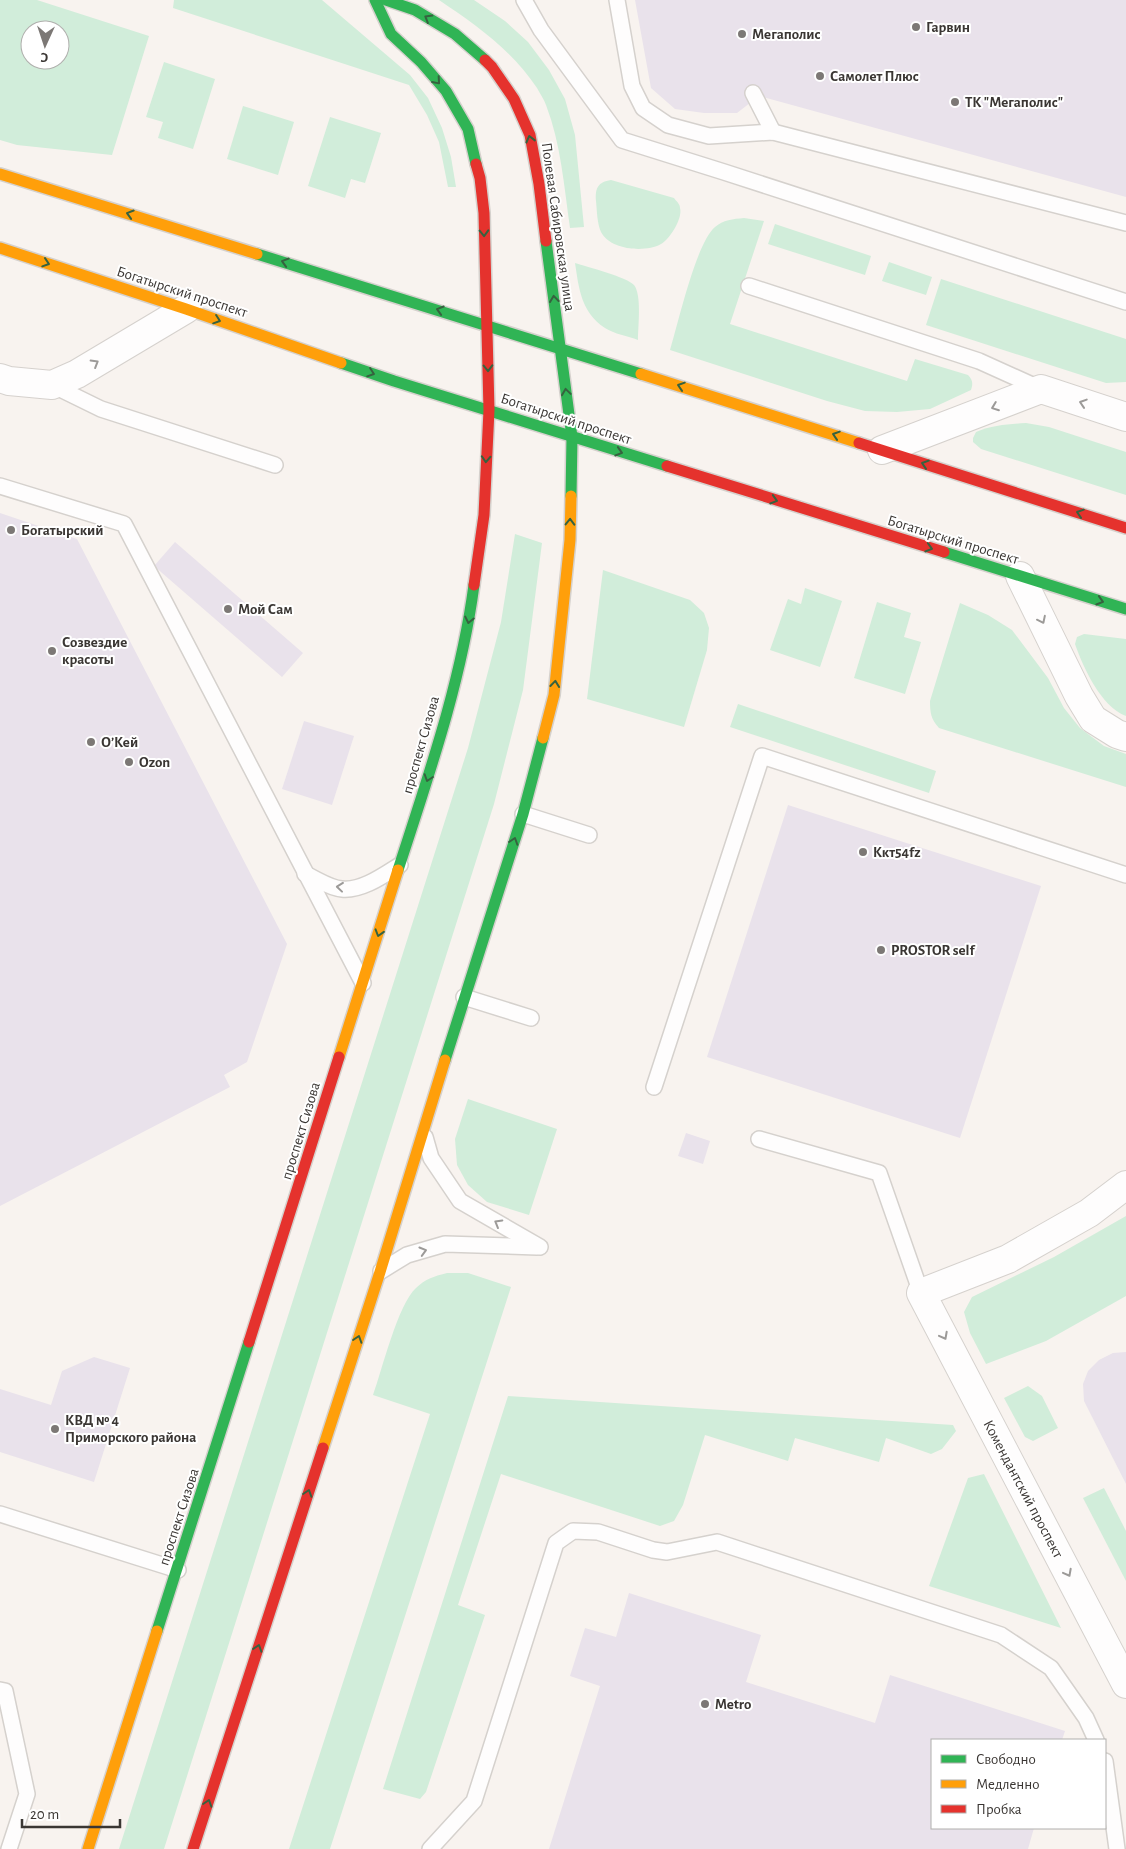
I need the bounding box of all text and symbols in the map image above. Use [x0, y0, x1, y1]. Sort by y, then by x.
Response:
one-way arrow [425, 14, 434, 24]
north arrow [20, 20, 70, 70]
place label: Гарвин [926, 20, 970, 35]
marker: Гарвин [910, 21, 922, 33]
place label: Мегаполис [752, 27, 821, 42]
marker: Мегаполис [736, 28, 748, 40]
text: С [40, 50, 49, 64]
place label: Самолет Плюс [830, 69, 919, 84]
marker: Самолет Плюс [814, 70, 826, 82]
one-way arrow [432, 75, 440, 84]
place label: ТК "Мегаполис" [965, 95, 1063, 110]
marker: ТК "Мегаполис" [949, 96, 961, 108]
one-way arrow [525, 134, 536, 143]
street label: Полевая Сабировская улица [539, 142, 577, 312]
one-way arrow [126, 210, 135, 220]
one-way arrow [479, 229, 490, 237]
one-way arrow [42, 258, 50, 268]
one-way arrow [282, 258, 290, 268]
street label: Богатырский проспект [115, 264, 250, 320]
one-way arrow [549, 295, 559, 304]
one-way arrow [437, 306, 445, 316]
one-way arrow [213, 314, 221, 324]
one-way arrow [90, 359, 99, 369]
one-way arrow [483, 364, 493, 372]
one-way arrow [366, 367, 375, 377]
one-way arrow [677, 382, 686, 392]
one-way arrow [561, 388, 572, 396]
street label: Богатырский проспект [499, 391, 634, 447]
one-way arrow [1080, 399, 1088, 409]
one-way arrow [991, 400, 1000, 411]
one-way arrow [832, 431, 841, 441]
one-way arrow [614, 446, 623, 456]
one-way arrow [481, 455, 492, 463]
one-way arrow [921, 459, 929, 469]
one-way arrow [770, 494, 778, 504]
one-way arrow [1076, 508, 1084, 518]
street label: Богатырский проспект [886, 513, 1021, 567]
one-way arrow [565, 518, 576, 526]
place label: Богатырский [21, 523, 104, 538]
marker: Богатырский [5, 524, 17, 536]
one-way arrow [925, 542, 933, 552]
one-way arrow [1095, 596, 1104, 606]
place label: Мой Сам [238, 602, 293, 617]
marker: Мой Сам [222, 603, 234, 615]
one-way arrow [1035, 615, 1046, 624]
one-way arrow [464, 616, 474, 625]
place label: Созвездие красоты [62, 635, 127, 667]
marker: Созвездие красоты [46, 645, 58, 657]
one-way arrow [549, 679, 560, 687]
street label: проспект Сизова [400, 694, 442, 796]
place label: О’Кей [101, 735, 138, 750]
marker: О’Кей [85, 736, 97, 748]
place label: Ozon [139, 755, 170, 770]
marker: Ozon [123, 756, 135, 768]
one-way arrow [423, 773, 433, 781]
one-way arrow [508, 837, 518, 845]
place label: Kкт54fz [873, 845, 921, 860]
marker: Kкт54fz [857, 846, 869, 858]
one-way arrow [336, 882, 344, 893]
one-way arrow [374, 928, 384, 936]
place label: PROSTOR self [891, 943, 975, 958]
marker: PROSTOR self [875, 944, 887, 956]
street label: проспект Сизова [279, 1080, 323, 1182]
one-way arrow [494, 1219, 503, 1229]
one-way arrow [418, 1246, 426, 1256]
one-way arrow [937, 1331, 947, 1340]
one-way arrow [352, 1335, 362, 1343]
place label: КВД № 4 Приморского района [65, 1413, 196, 1445]
street label: Комендантский проспект [980, 1418, 1066, 1561]
marker: КВД № 4 Приморского района [49, 1423, 61, 1435]
street label: проспект Сизова [156, 1466, 202, 1567]
one-way arrow [302, 1490, 312, 1498]
one-way arrow [1061, 1568, 1071, 1577]
one-way arrow [253, 1644, 263, 1653]
place label: Metro [715, 1697, 752, 1712]
marker: Metro [699, 1698, 711, 1710]
legend [931, 1739, 1106, 1829]
text: Свободно [976, 1752, 1036, 1767]
text: Медленно [976, 1777, 1040, 1792]
scale bar [22, 1796, 120, 1828]
one-way arrow [203, 1799, 213, 1807]
text: Пробка [976, 1802, 1022, 1817]
text: 20 m [30, 1807, 59, 1822]

